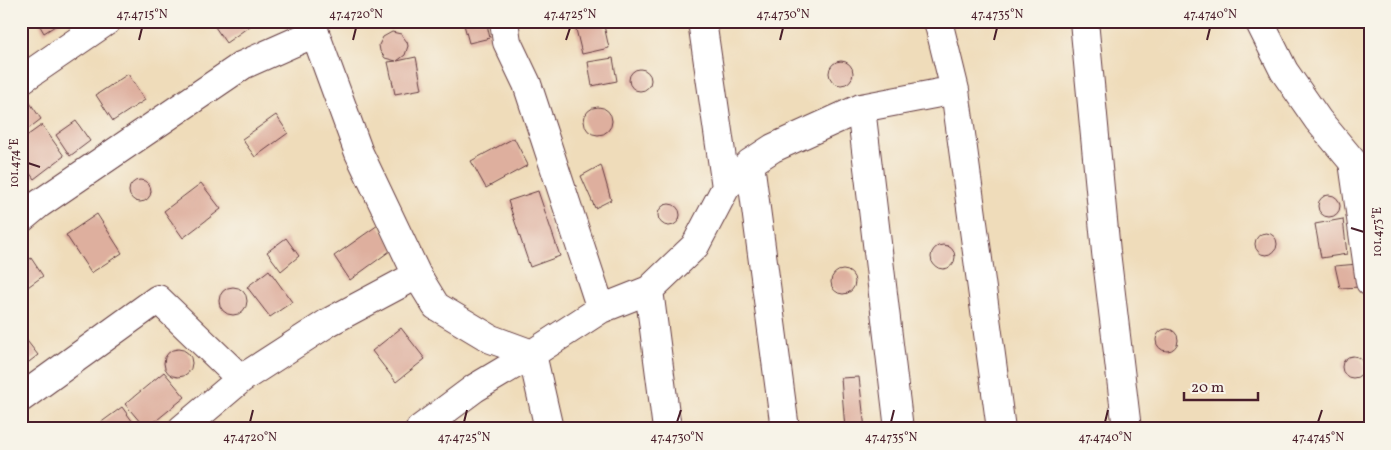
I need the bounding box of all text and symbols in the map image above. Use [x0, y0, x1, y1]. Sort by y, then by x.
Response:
text: 47.4715°N [116, 7, 168, 23]
text: 47.4720°N [329, 7, 383, 23]
text: 47.4725°N [544, 7, 597, 23]
text: 47.4730°N [756, 7, 810, 23]
text: 47.4735°N [971, 7, 1023, 23]
text: 47.4740°N [1183, 7, 1237, 23]
text: 101.474°E [7, 138, 23, 188]
text: 101.473°E [1370, 207, 1386, 257]
scale bar [1184, 370, 1257, 402]
text: 20 m [1191, 378, 1224, 399]
text: 47.4720°N [223, 430, 277, 446]
text: 47.4725°N [438, 430, 491, 446]
text: 47.4730°N [650, 430, 704, 446]
text: 47.4735°N [865, 430, 917, 446]
text: 47.4740°N [1078, 430, 1132, 446]
text: 47.4745°N [1292, 430, 1344, 446]

